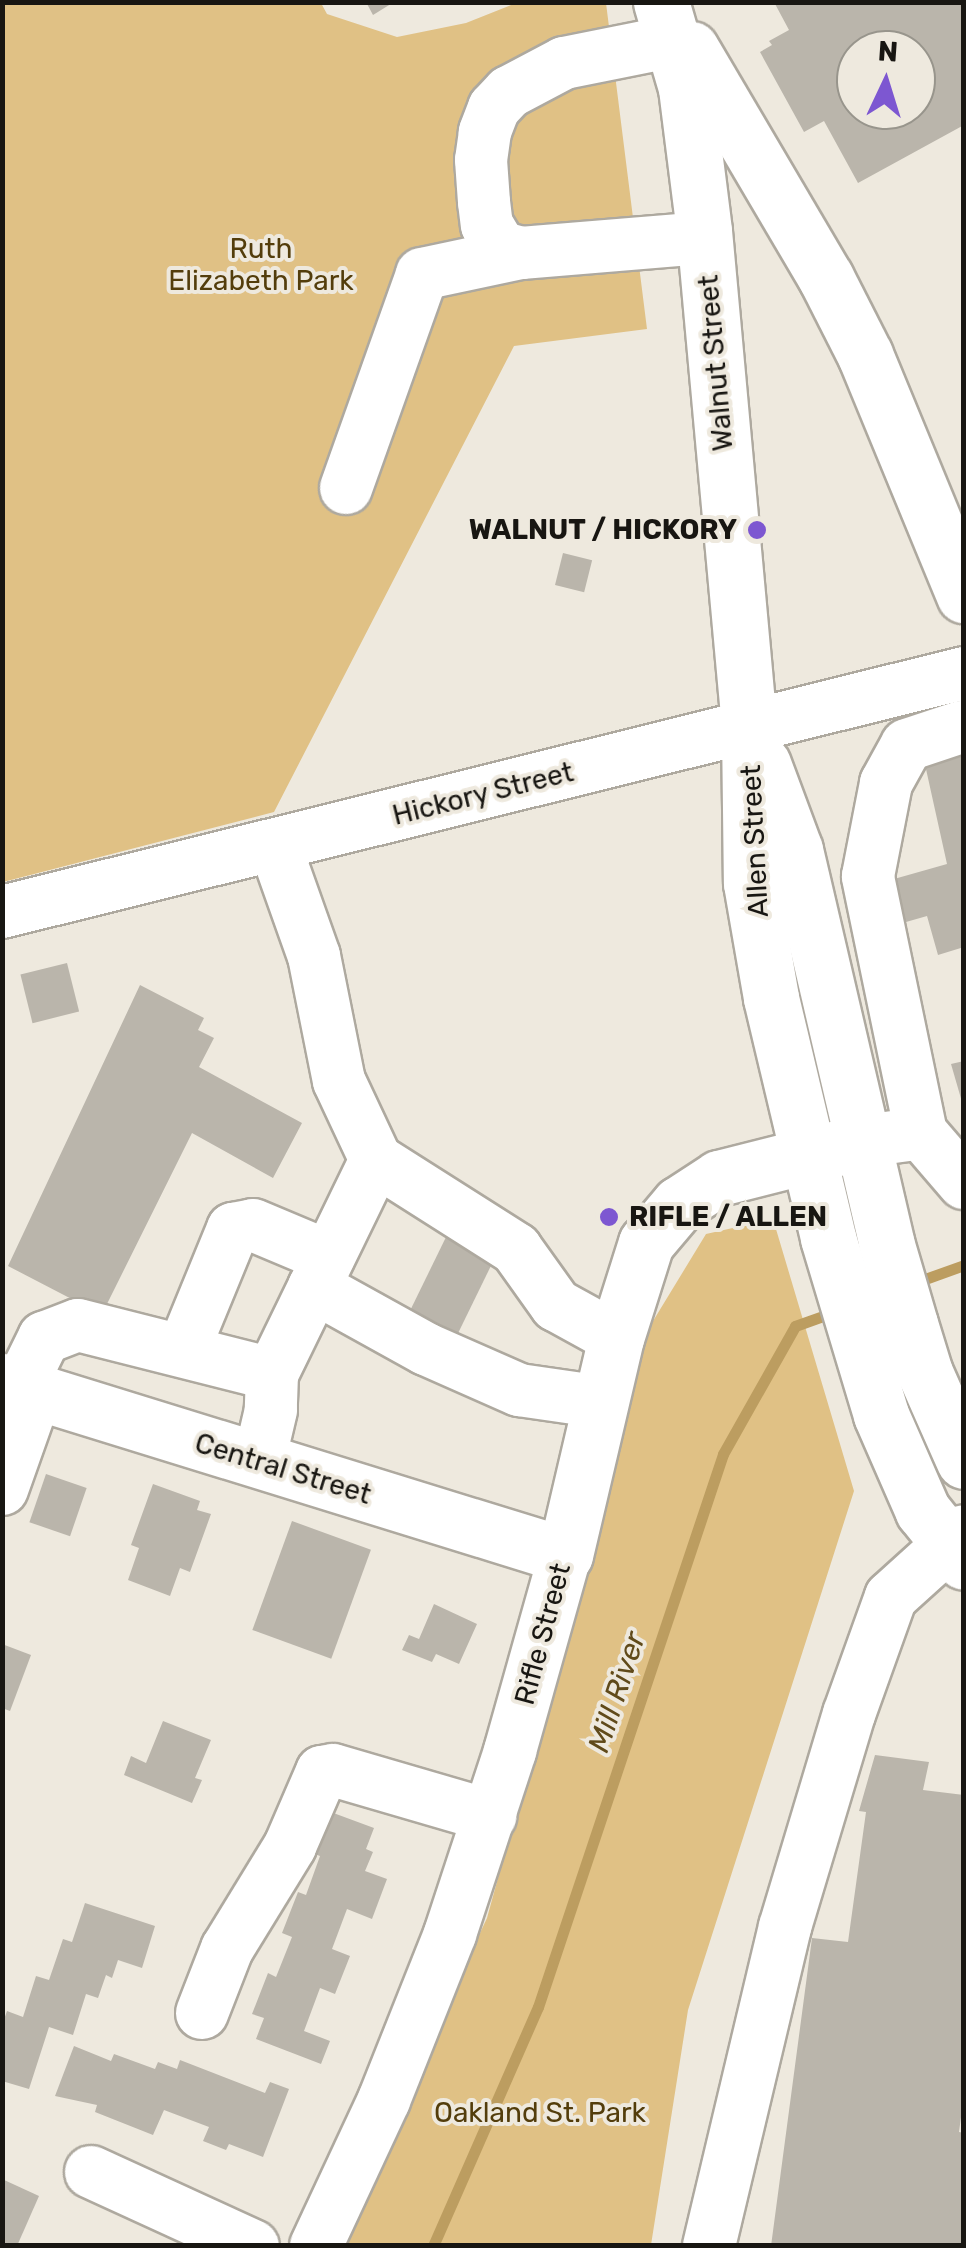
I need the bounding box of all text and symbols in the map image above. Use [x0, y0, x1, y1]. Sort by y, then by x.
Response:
north arrow [836, 30, 936, 130]
text: N [877, 34, 899, 69]
park label: Ruth Elizabeth Park [168, 232, 354, 298]
street label: Walnut Street [692, 274, 740, 452]
place label: WALNUT / HICKORY [468, 513, 737, 547]
marker: WALNUT / HICKORY [746, 519, 768, 541]
street label: Hickory Street [389, 755, 577, 833]
street label: Allen Street [734, 764, 776, 918]
place label: RIFLE / ALLEN [629, 1200, 828, 1234]
marker: RIFLE / ALLEN [598, 1206, 620, 1228]
street label: Central Street [191, 1426, 375, 1512]
street label: Rifle Street [508, 1559, 578, 1709]
water label: Mill River [581, 1627, 653, 1757]
park label: Oakland St. Park [434, 2096, 646, 2130]

